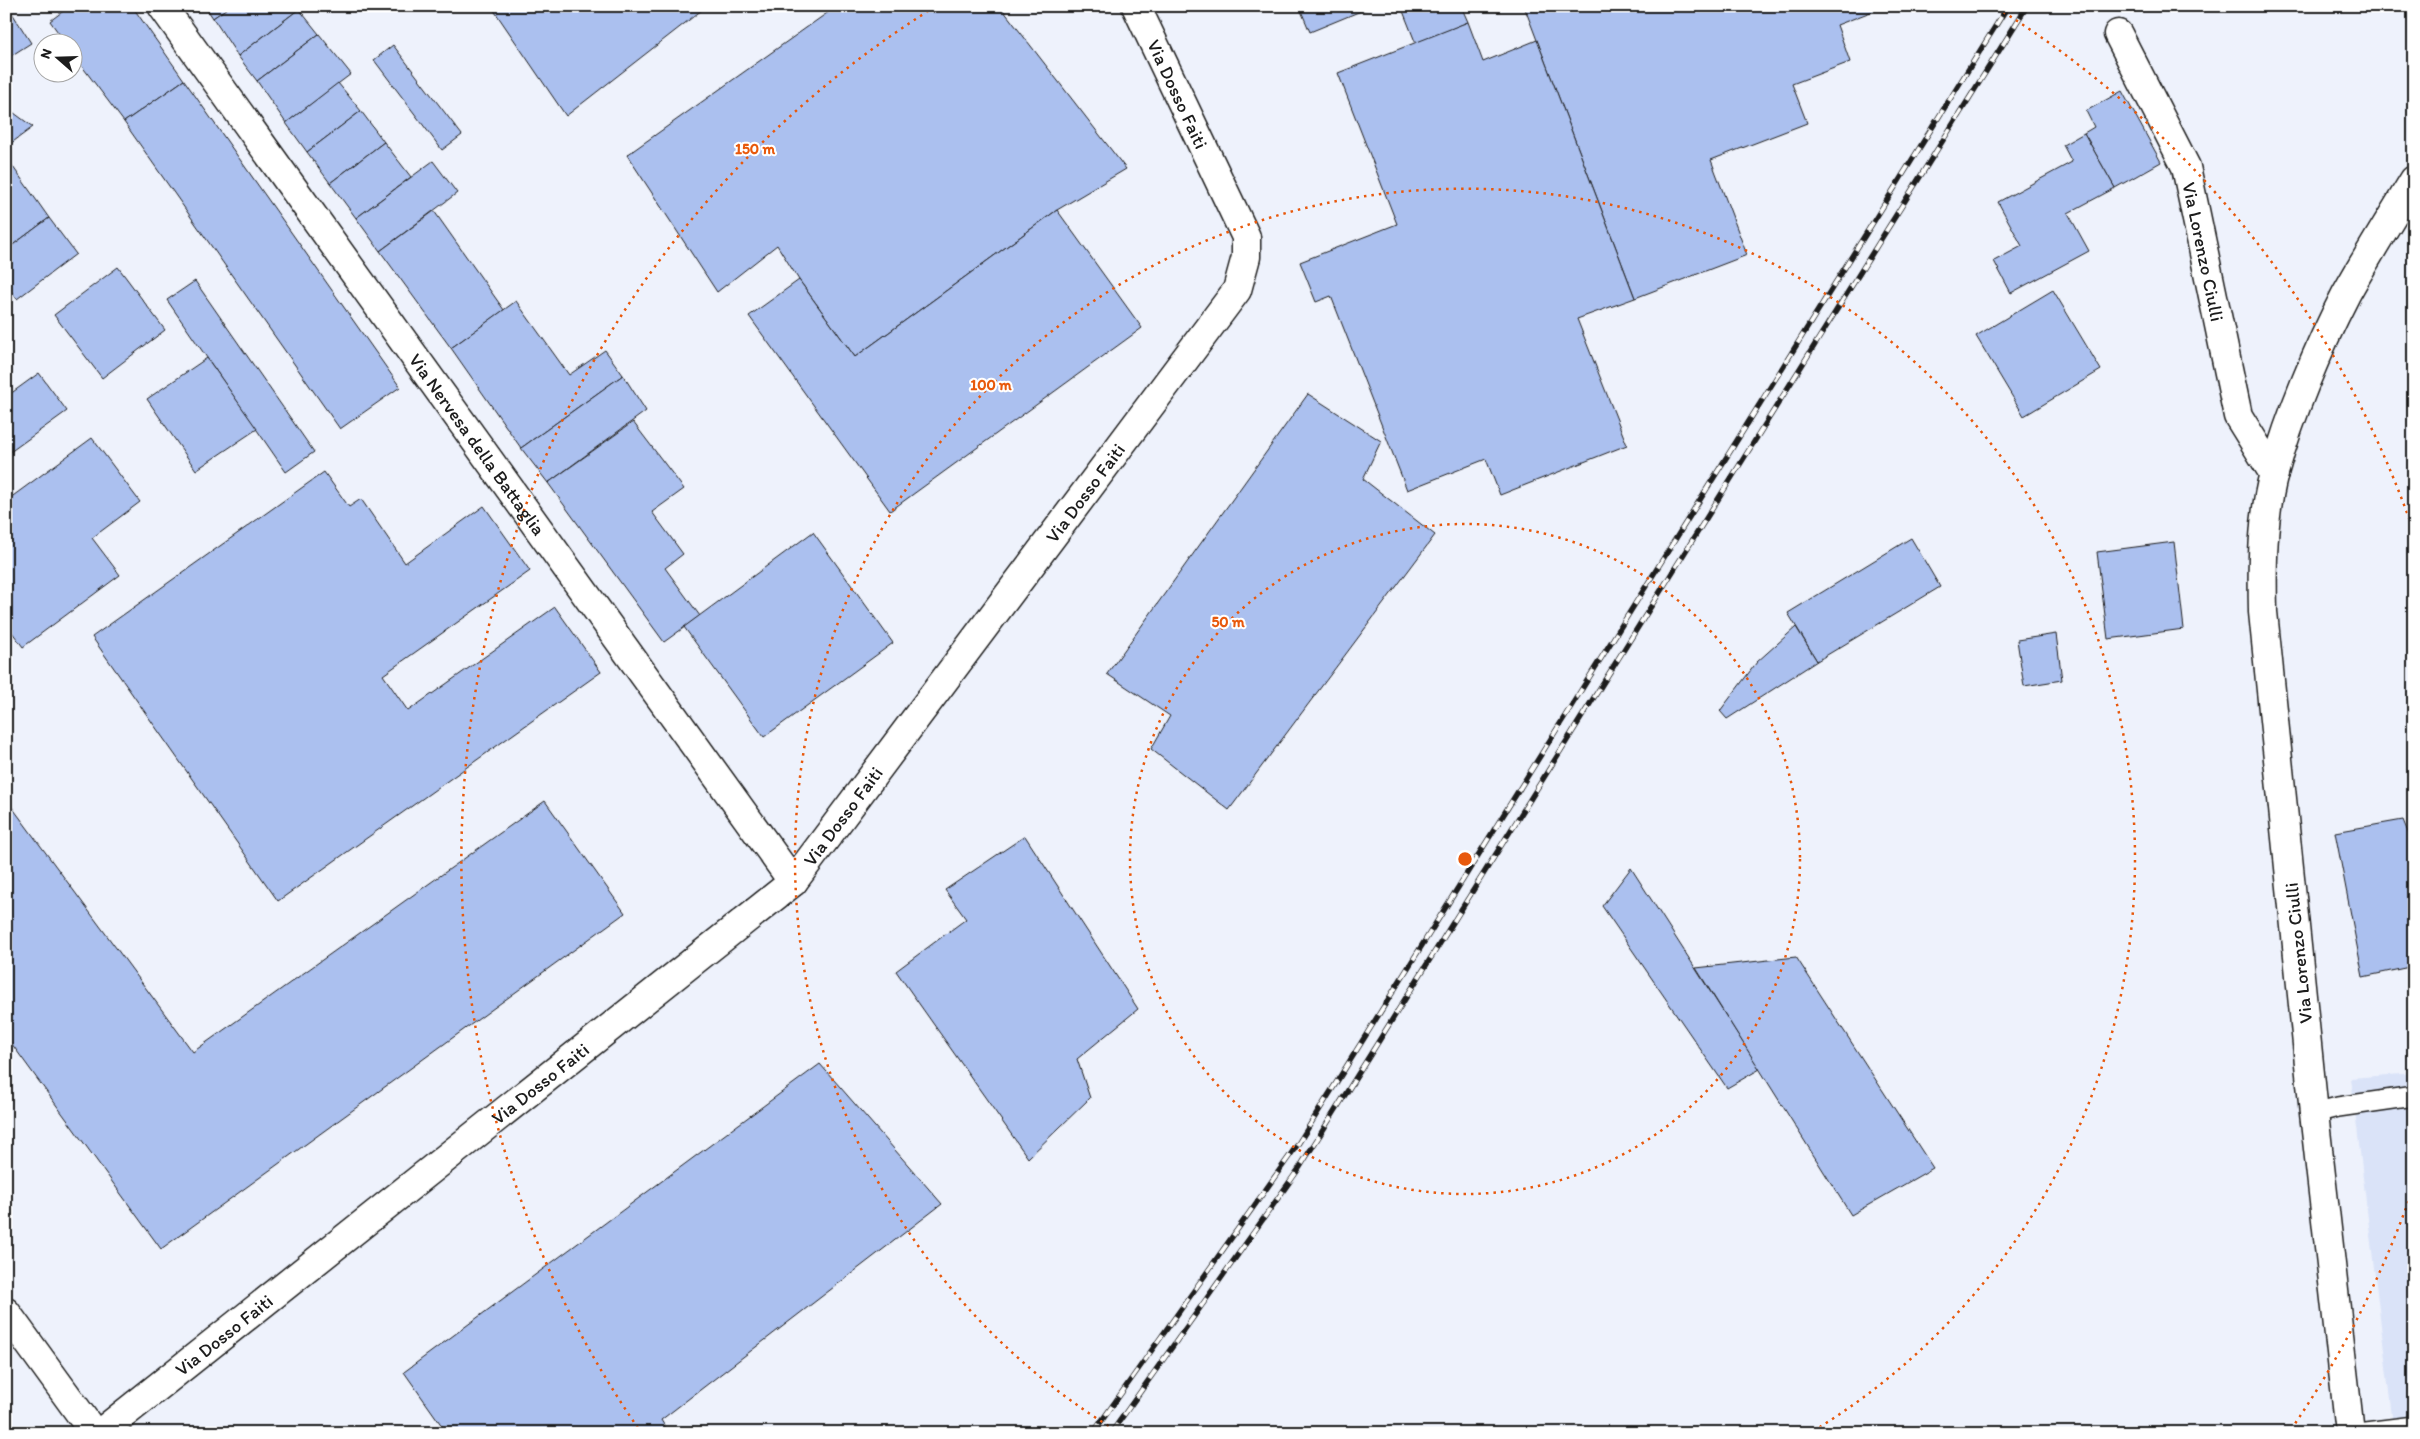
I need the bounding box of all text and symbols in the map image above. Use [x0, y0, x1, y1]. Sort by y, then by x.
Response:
north arrow [32, 32, 82, 82]
street label: Via Dosso Faiti [1142, 36, 1213, 153]
text: N [37, 46, 56, 61]
text: 150 m [735, 140, 775, 158]
street label: Via Lorenzo Ciulli [2177, 180, 2229, 324]
street label: Via Nervesa della Battaglia [404, 349, 550, 540]
text: 100 m [970, 376, 1012, 394]
street label: Via Dosso Faiti [1041, 439, 1130, 547]
text: 50 m [1211, 613, 1245, 631]
street label: Via Dosso Faiti [798, 762, 888, 870]
centre of rings [1456, 850, 1474, 868]
street label: Via Lorenzo Ciulli [2280, 881, 2317, 1025]
street label: Via Dosso Faiti [487, 1038, 594, 1129]
street label: Via Dosso Faiti [171, 1289, 277, 1381]

